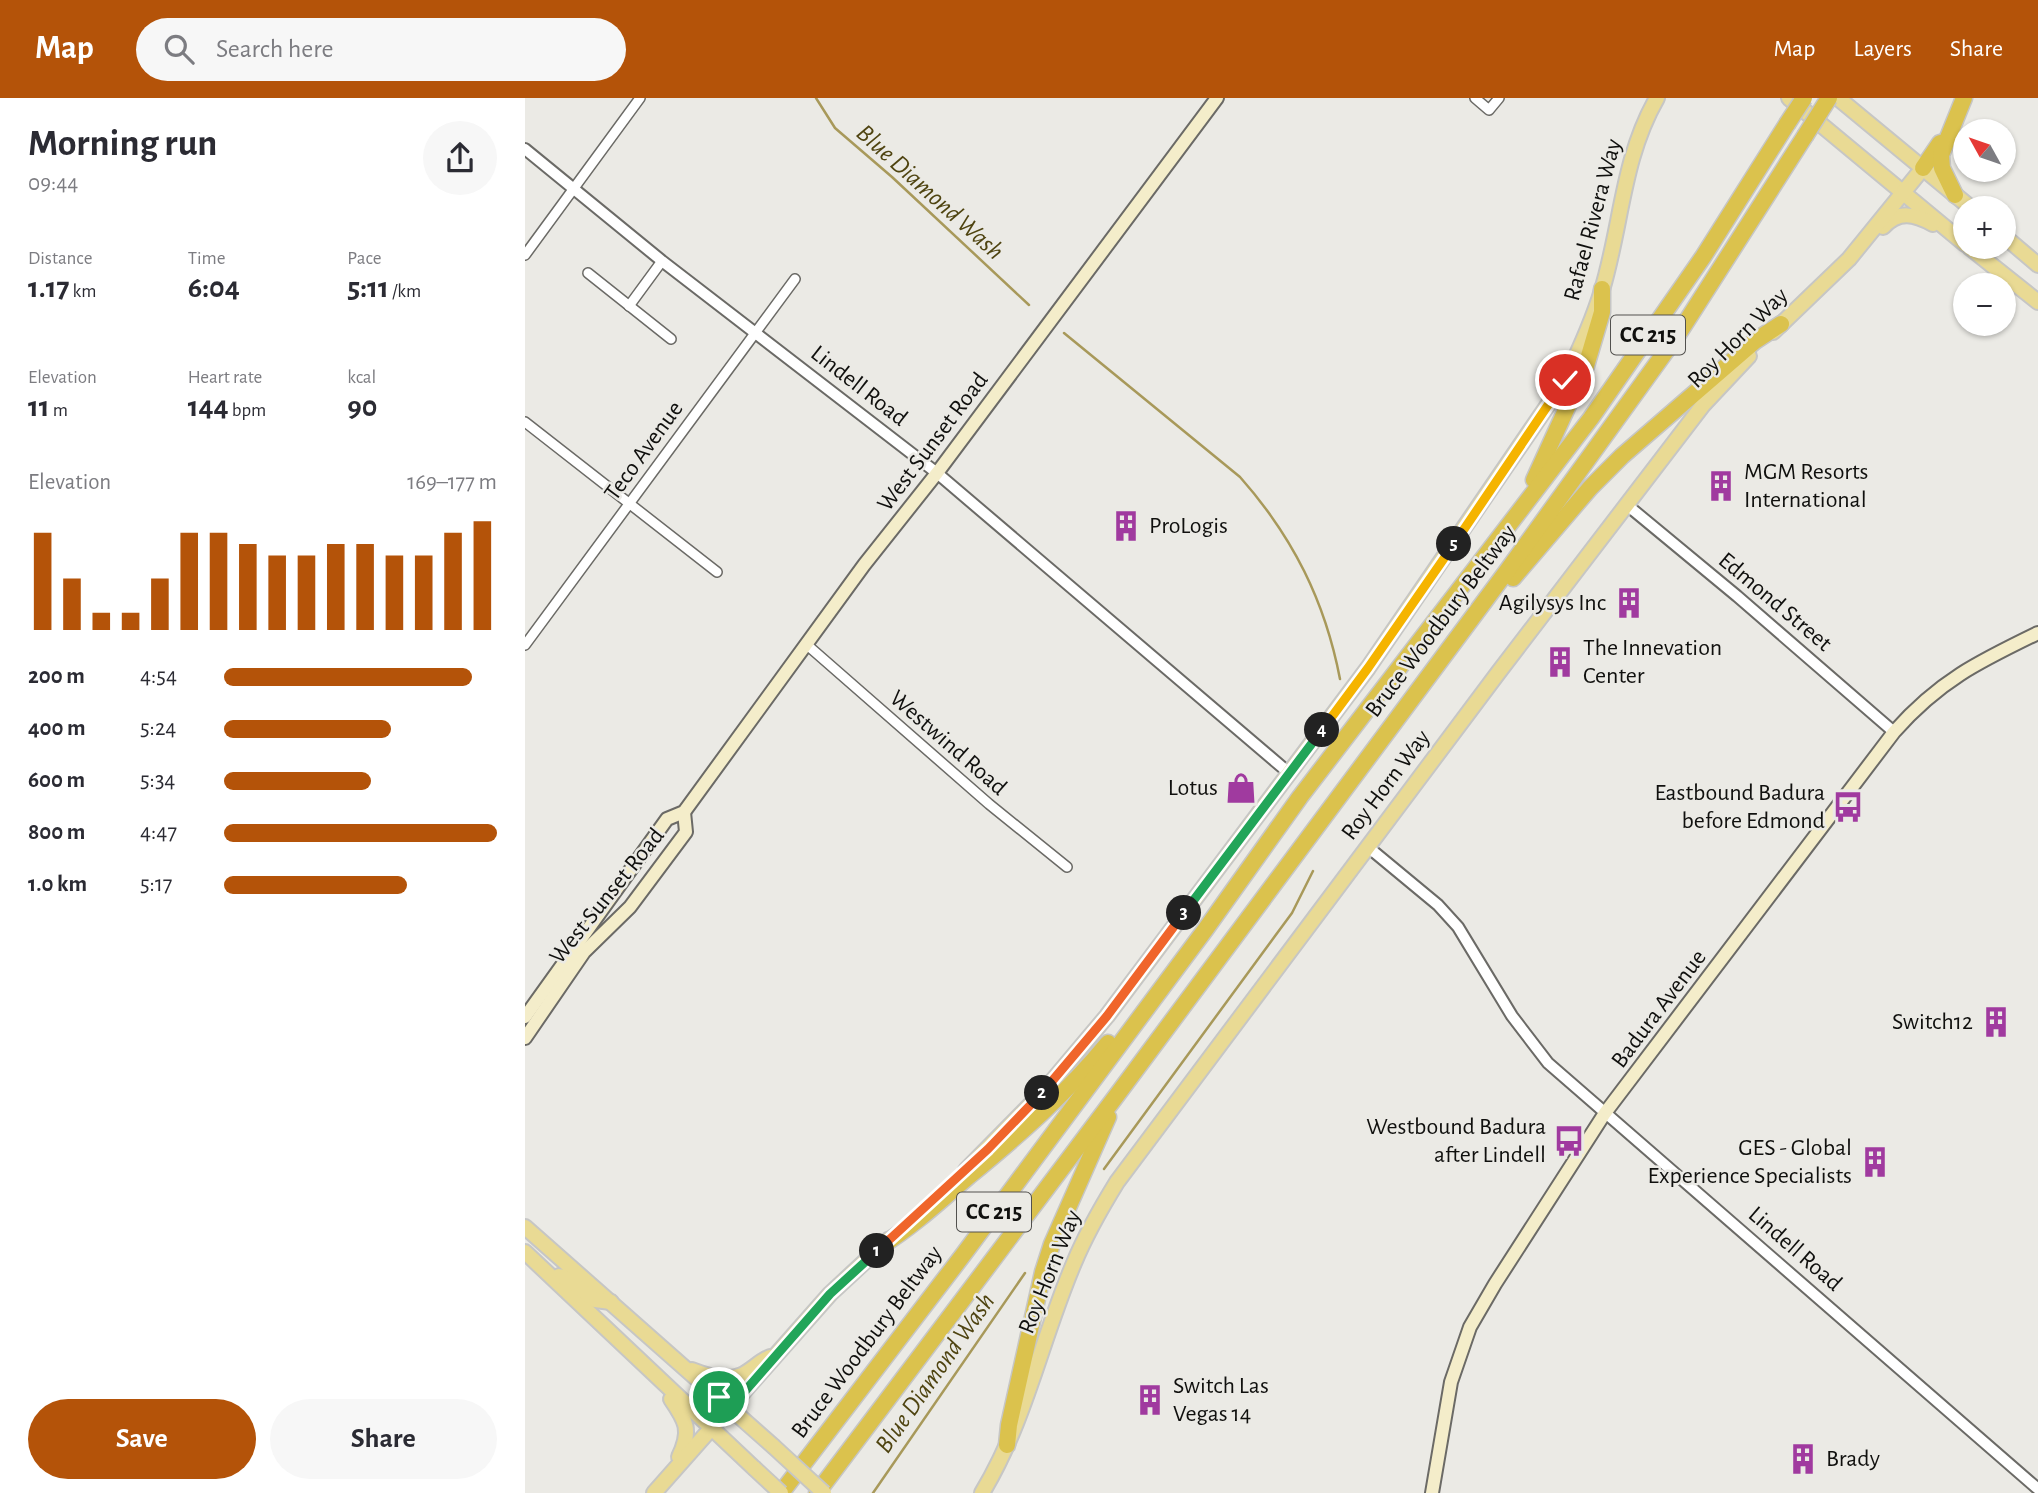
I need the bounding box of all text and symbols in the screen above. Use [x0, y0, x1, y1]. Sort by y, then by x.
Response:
search box [136, 18, 626, 81]
icon: search [160, 30, 198, 68]
text: Map [35, 32, 94, 65]
text: Search here [216, 36, 334, 62]
text: Map [1773, 37, 1815, 61]
text: Layers [1853, 37, 1912, 61]
text: Share [1950, 37, 2003, 61]
water label: Blue Diamond Wash [851, 119, 1009, 265]
north arrow [1953, 119, 2016, 182]
map controls [1953, 119, 2016, 336]
button: share [423, 121, 497, 195]
text: Morning run [28, 125, 217, 163]
street label: Rafael Rivera Way [1560, 137, 1626, 303]
text: 09:44 [28, 172, 78, 195]
button: + [1953, 196, 2016, 259]
text: Distance [28, 249, 92, 268]
text: Time [188, 249, 226, 268]
text: Pace [347, 249, 382, 268]
text: 1.17 [28, 273, 69, 303]
text: 6:04 [188, 273, 240, 303]
text: 5:11 [347, 273, 389, 303]
button: − [1953, 273, 2016, 336]
text: km [69, 282, 96, 301]
text: /km [389, 282, 421, 301]
street label: Roy Horn Way [1683, 283, 1793, 393]
road number: CC 215 [1611, 316, 1685, 354]
street label: Lindell Road [806, 341, 912, 431]
pin [1535, 350, 1595, 410]
icon: check [1546, 361, 1584, 399]
text: Elevation [28, 368, 97, 387]
text: Heart rate [188, 368, 262, 387]
text: kcal [347, 368, 376, 387]
street label: West Sunset Road [873, 368, 993, 516]
text: 11 [28, 392, 50, 422]
text: 144 [188, 392, 229, 422]
text: 90 [347, 392, 377, 422]
street label: Teco Avenue [600, 397, 688, 505]
text: m [50, 401, 68, 420]
text: bpm [229, 401, 266, 420]
place label: MGM Resorts International [1744, 460, 1868, 512]
building icon: MGM Resorts International [1704, 469, 1738, 503]
text: Elevation [28, 471, 111, 494]
text: 169–177 m [407, 471, 497, 494]
building icon: ProLogis [1109, 509, 1143, 543]
place label: ProLogis [1149, 514, 1228, 538]
street label: Bruce Woodbury Beltway [1361, 520, 1521, 722]
pin: 5 [1437, 526, 1471, 562]
text: 5 [1449, 534, 1458, 553]
street label: Edmond Street [1714, 548, 1836, 656]
building icon: Agilysys Inc [1612, 586, 1646, 620]
place label: Agilysys Inc [1499, 591, 1606, 615]
place label: The Innevation Center [1583, 636, 1722, 688]
building icon: The Innevation Center [1543, 645, 1577, 679]
text: 200 m [28, 665, 85, 688]
text: 4:54 [140, 665, 177, 688]
street label: Westwind Road [885, 686, 1011, 800]
pin: 4 [1305, 712, 1339, 748]
text: 400 m [28, 717, 86, 740]
text: 5:24 [140, 717, 176, 740]
text: 4 [1317, 720, 1326, 739]
street label: Roy Horn Way [1337, 726, 1435, 844]
text: 600 m [28, 769, 85, 792]
text: 5:34 [140, 769, 175, 792]
shop icon: Lotus [1224, 771, 1258, 805]
place label: Lotus [1168, 776, 1218, 800]
place label: Eastbound Badura before Edmond [1654, 781, 1825, 833]
bus stop icon: Eastbound Badura before Edmond [1831, 790, 1865, 824]
text: 800 m [28, 821, 85, 844]
text: 4:47 [140, 821, 177, 844]
street label: West Sunset Road [545, 824, 669, 968]
text: 1.0 km [28, 873, 87, 896]
text: 5:17 [140, 873, 172, 896]
pin: 3 [1167, 896, 1201, 930]
text: 3 [1179, 903, 1188, 922]
street label: Badura Avenue [1607, 946, 1711, 1072]
building icon: Switch12 [1979, 1005, 2013, 1039]
place label: Switch12 [1892, 1010, 1973, 1034]
pin: 2 [1025, 1076, 1059, 1110]
text: 2 [1037, 1083, 1046, 1102]
place label: Westbound Badura after Lindell [1366, 1115, 1546, 1167]
bus stop icon: Westbound Badura after Lindell [1552, 1124, 1586, 1158]
place label: GES - Global Experience Specialists [1648, 1136, 1852, 1188]
building icon: GES - Global Experience Specialists [1858, 1145, 1892, 1179]
road number: CC 215 [957, 1192, 1031, 1232]
street label: Lindell Road [1744, 1202, 1846, 1296]
street label: Roy Horn Way [1014, 1207, 1086, 1337]
pin: 1 [859, 1234, 895, 1268]
street label: Bruce Woodbury Beltway [787, 1241, 947, 1443]
text: 1 [873, 1241, 880, 1260]
water label: Blue Diamond Wash [870, 1288, 1000, 1458]
pin [689, 1367, 749, 1427]
place label: Switch Las Vegas 14 [1173, 1374, 1269, 1426]
icon: arrive [700, 1378, 738, 1416]
building icon: Switch Las Vegas 14 [1133, 1383, 1167, 1417]
button: Save [28, 1399, 256, 1479]
button: Share [270, 1399, 497, 1479]
building icon: Brady [1786, 1442, 1820, 1476]
place label: Brady [1826, 1447, 1880, 1471]

